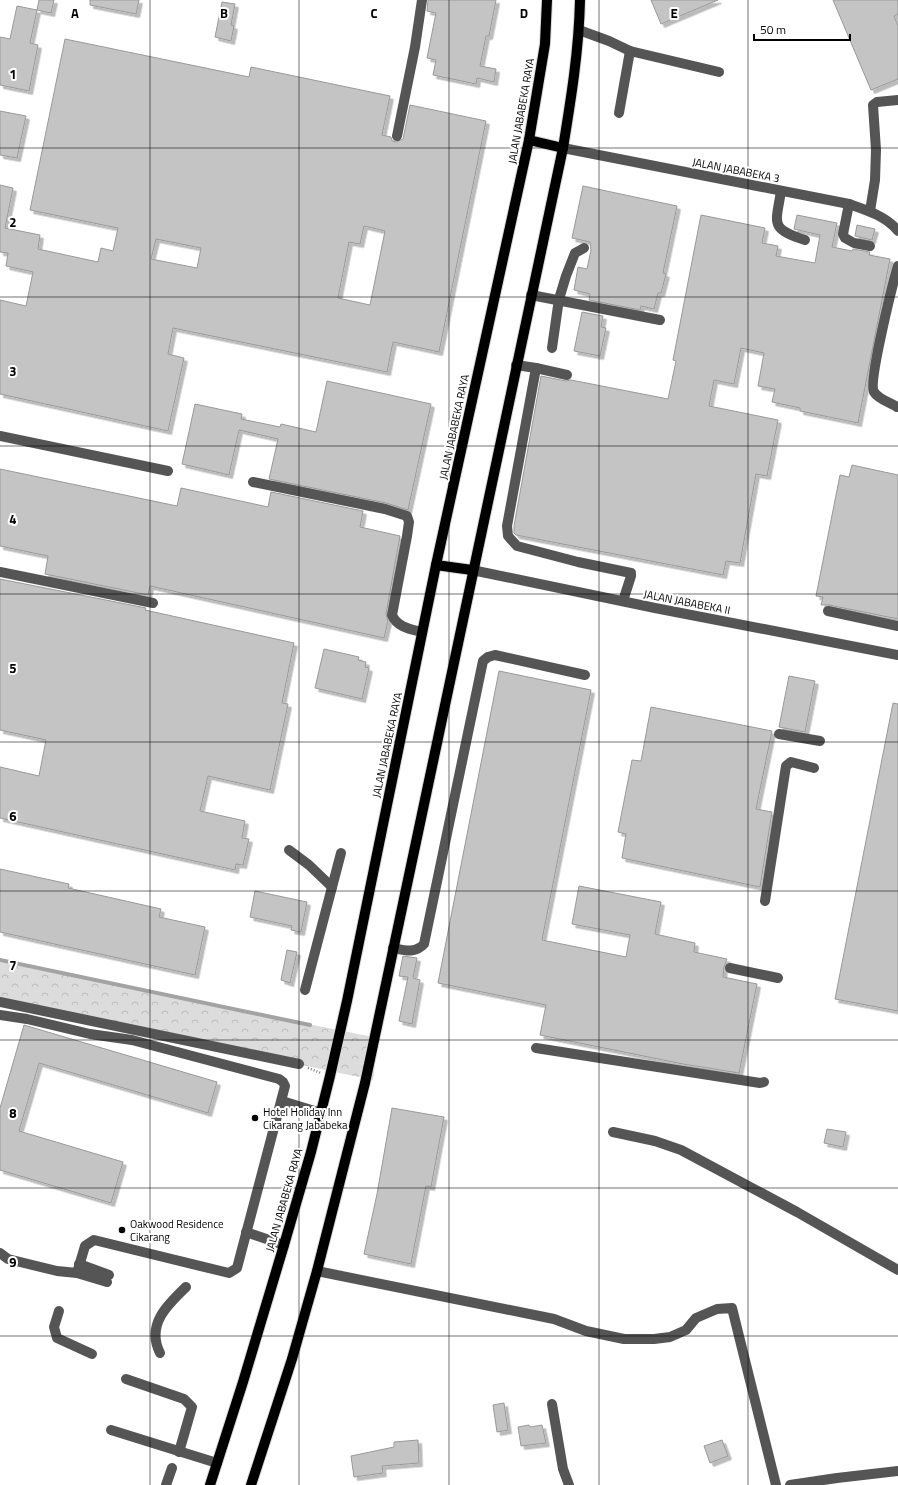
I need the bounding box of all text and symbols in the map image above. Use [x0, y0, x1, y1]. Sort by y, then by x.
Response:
text: A [71, 3, 79, 23]
text: B [220, 3, 228, 23]
text: C [370, 3, 378, 23]
text: D [520, 3, 528, 23]
text: E [670, 3, 678, 23]
scale bar [754, 16, 850, 42]
text: 50 m [760, 20, 786, 39]
street label: JALAN JABABEKA RAYA [504, 56, 538, 165]
text: 1 [9, 64, 17, 84]
street label: JALAN JABABEKA 3 [691, 154, 781, 186]
text: 2 [9, 212, 17, 232]
text: 3 [9, 361, 17, 381]
street label: JALAN JABABEKA RAYA [435, 373, 473, 481]
text: 4 [9, 509, 17, 529]
street label: JALAN JABABEKA II [642, 586, 732, 618]
text: 5 [9, 658, 17, 678]
street label: JALAN JABABEKA RAYA [368, 691, 406, 799]
text: 6 [9, 806, 17, 826]
text: 7 [9, 955, 17, 975]
text: 8 [9, 1103, 17, 1123]
place label: Hotel Holiday Inn Cikarang Jababeka [263, 1104, 348, 1133]
marker: Hotel Holiday Inn Cikarang Jababeka [250, 1113, 260, 1123]
street label: JALAN JABABEKA RAYA [262, 1146, 307, 1254]
place label: Oakwood Residence Cikarang [130, 1216, 224, 1245]
marker: Oakwood Residence Cikarang [117, 1225, 127, 1235]
text: 9 [9, 1252, 17, 1272]

